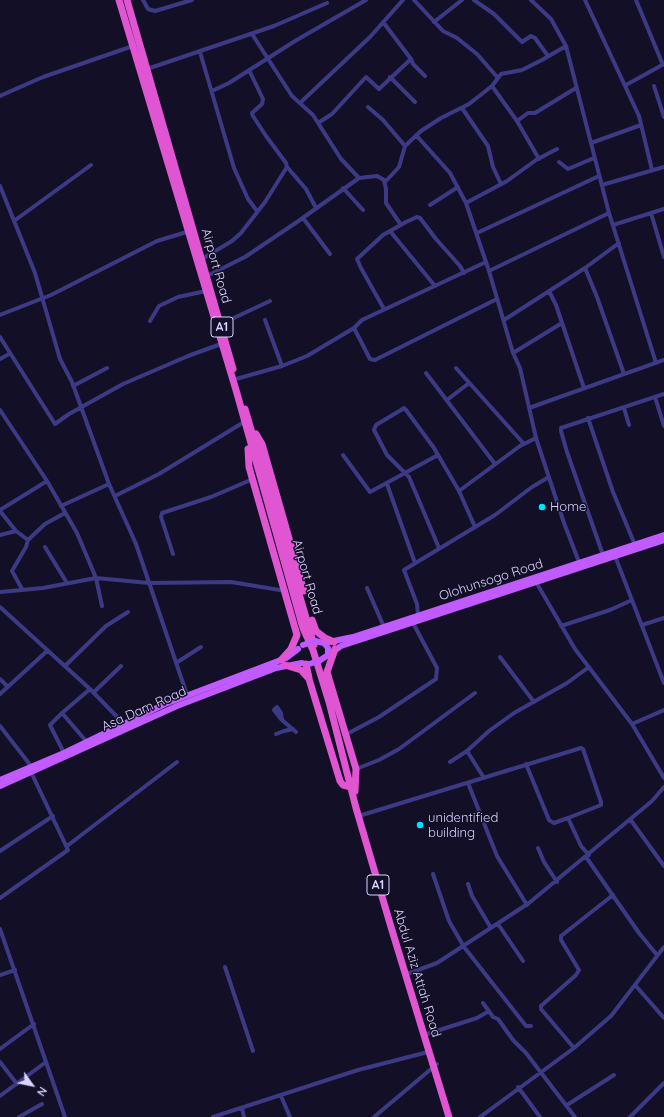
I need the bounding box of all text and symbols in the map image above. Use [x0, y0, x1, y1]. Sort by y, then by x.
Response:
street label: Airport Road [198, 227, 234, 305]
road number: A1 [211, 317, 233, 337]
place label: Home [550, 499, 586, 515]
marker: Home [537, 502, 547, 512]
street label: Airport Road [289, 538, 325, 616]
street label: Olohunsogo Road [437, 556, 545, 604]
street label: Asa Dam Road [99, 683, 189, 735]
place label: unidentified building [428, 810, 498, 841]
marker: unidentified building [415, 820, 425, 830]
road number: A1 [367, 875, 389, 895]
street label: Abdul Aziz Attah Road [390, 907, 444, 1039]
north arrow [12, 1065, 52, 1105]
text: N [34, 1084, 50, 1099]

